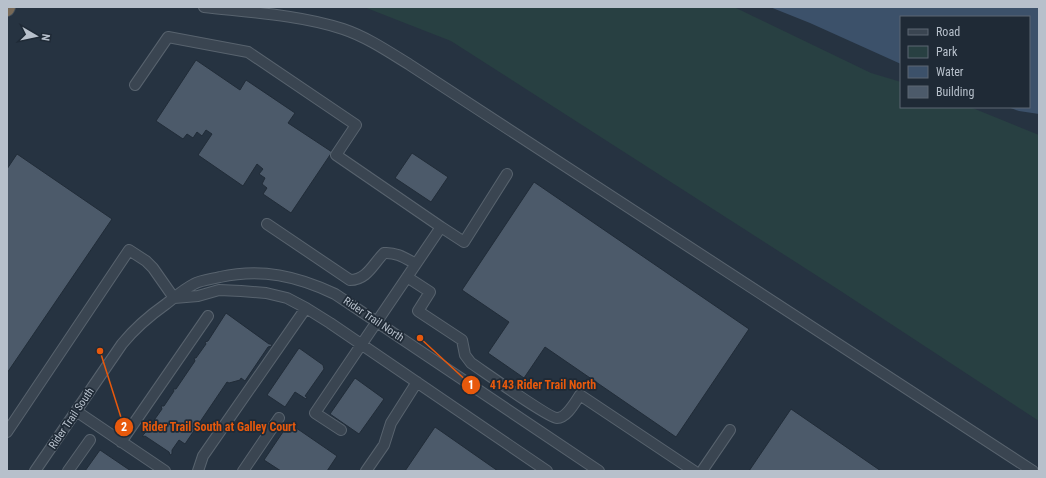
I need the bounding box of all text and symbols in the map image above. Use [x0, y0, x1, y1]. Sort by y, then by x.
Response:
north arrow [16, 16, 56, 56]
legend [900, 16, 1030, 108]
text: Road [936, 25, 960, 39]
text: N [38, 33, 52, 42]
text: Park [936, 45, 958, 59]
text: Water [936, 65, 964, 79]
text: Building [936, 85, 974, 99]
street label: Rider Trail North [341, 294, 407, 345]
callout: 4143 Rider Trail North [461, 373, 604, 397]
text: 1 [468, 378, 474, 392]
text: 4143 Rider Trail North [490, 378, 596, 392]
street label: Rider Trail South [46, 385, 97, 451]
callout: Rider Trail South at Galley Court [114, 415, 305, 439]
text: 2 [121, 420, 127, 434]
text: Rider Trail South at Galley Court [142, 420, 296, 434]

